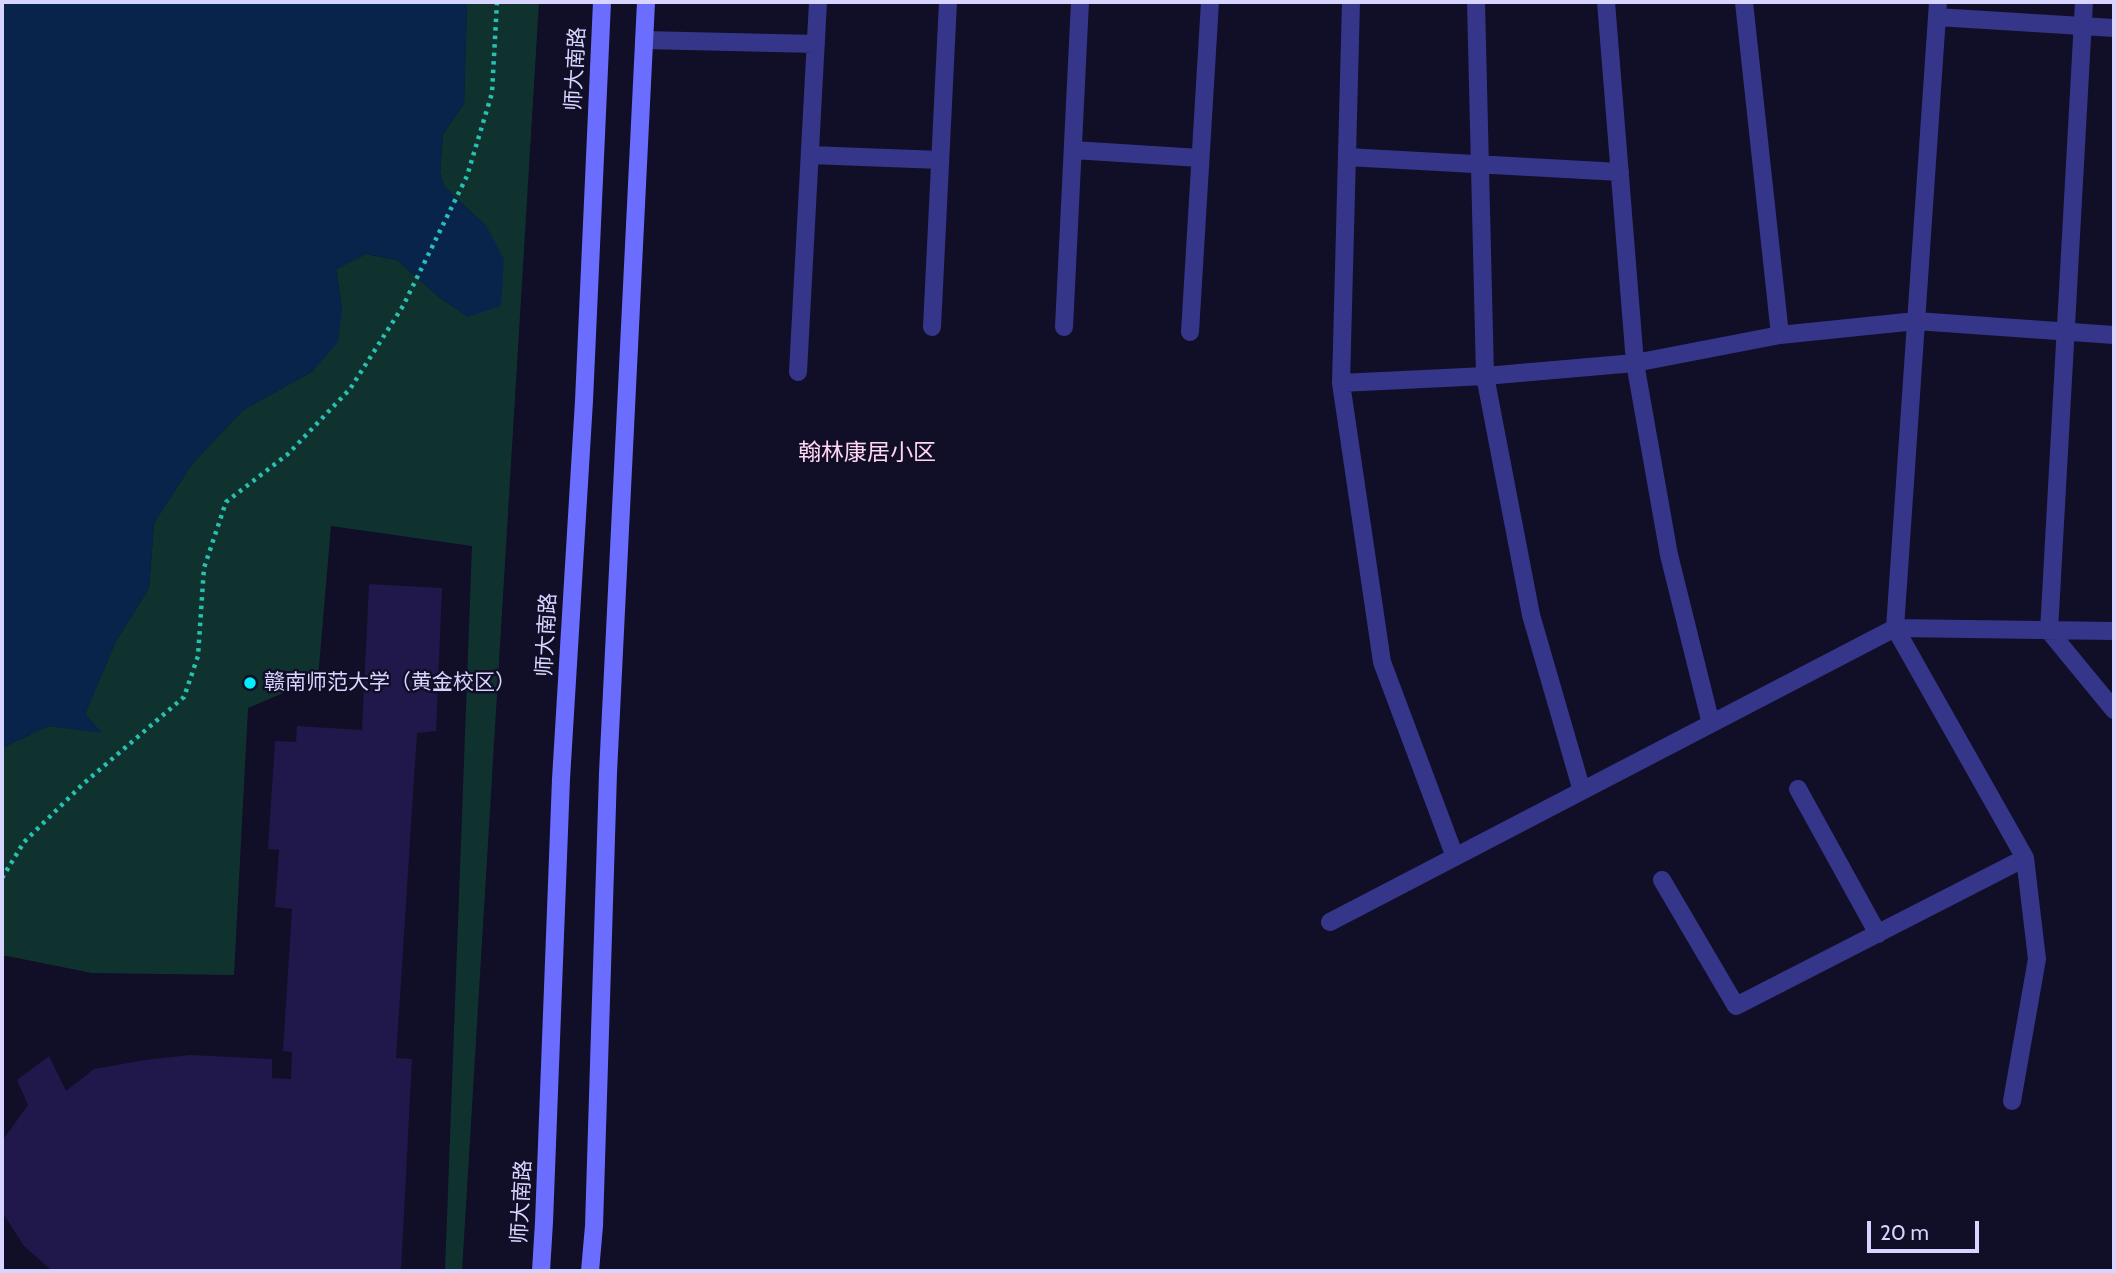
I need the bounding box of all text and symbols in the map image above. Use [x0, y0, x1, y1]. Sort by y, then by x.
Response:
street label: 师大南路 [561, 26, 591, 112]
district label: 翰林康居小区 [798, 439, 936, 467]
street label: 师大南路 [532, 592, 562, 678]
place label: 赣南师范大学（黄金校区） [264, 670, 516, 696]
marker: 赣南师范大学（黄金校区） [242, 675, 258, 691]
street label: 师大南路 [507, 1159, 537, 1245]
scale bar [1871, 1206, 1983, 1250]
text: 20 m [1880, 1220, 1929, 1245]

